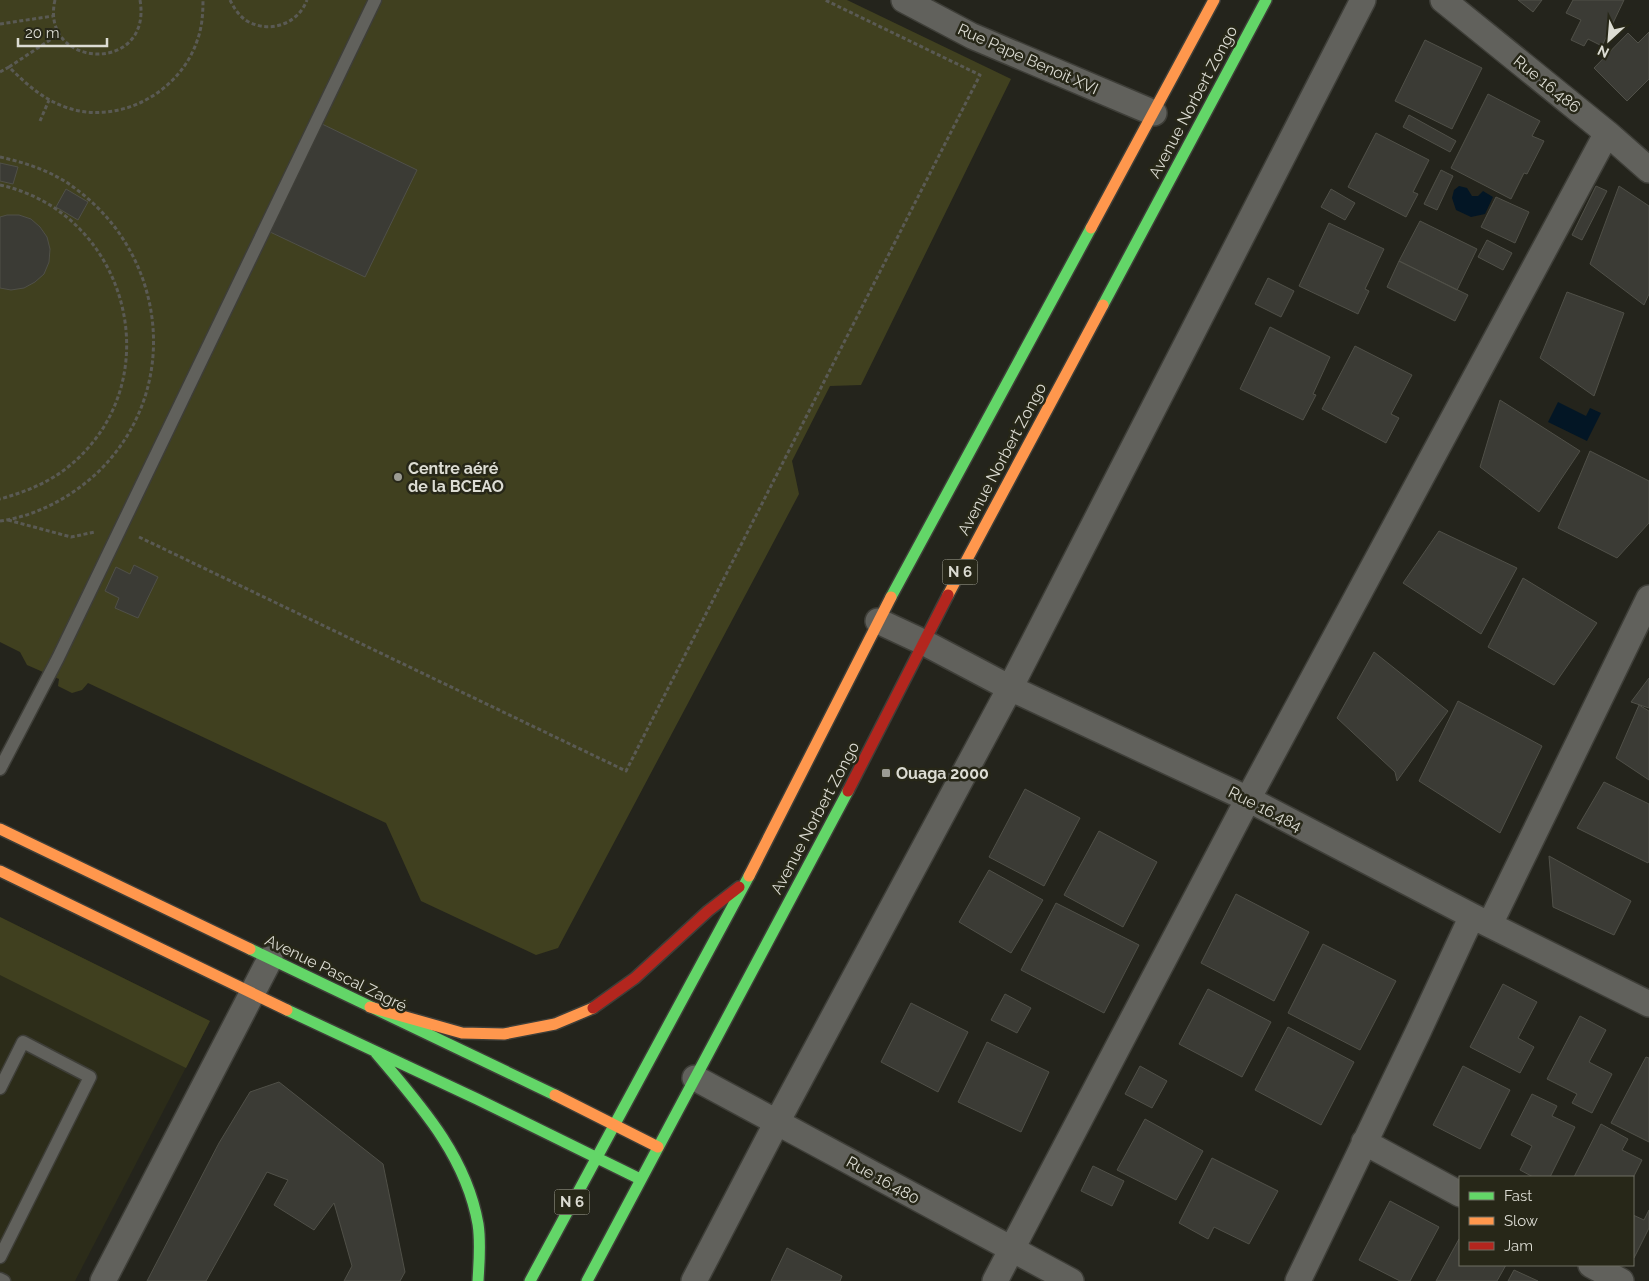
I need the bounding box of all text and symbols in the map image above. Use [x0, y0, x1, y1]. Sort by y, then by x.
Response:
scale bar [18, 15, 106, 47]
north arrow [1584, 15, 1634, 65]
street label: Rue Pape Benoît XVI [955, 19, 1101, 99]
street label: Avenue Norbert Zongo [1145, 23, 1241, 181]
text: 20 m [25, 24, 60, 42]
text: N [1595, 42, 1612, 61]
street label: Rue 16.486 [1510, 51, 1584, 117]
street label: Avenue Norbert Zongo [954, 380, 1050, 538]
place label: Centre aéré de la BCEAO [408, 459, 504, 496]
marker: Centre aéré de la BCEAO [392, 471, 404, 483]
road number: N 6 [942, 560, 978, 584]
street label: Avenue Norbert Zongo [767, 739, 863, 897]
place label: Ouaga 2000 [896, 764, 989, 783]
marker: Ouaga 2000 [880, 767, 892, 779]
street label: Rue 16.484 [1225, 782, 1305, 836]
street label: Avenue Pascal Zagré [262, 930, 410, 1016]
street label: Rue 16.480 [843, 1152, 923, 1208]
legend [1459, 1176, 1634, 1266]
text: Fast [1504, 1187, 1532, 1205]
road number: N 6 [554, 1190, 590, 1214]
text: Slow [1504, 1212, 1538, 1230]
text: Jam [1504, 1237, 1533, 1255]

